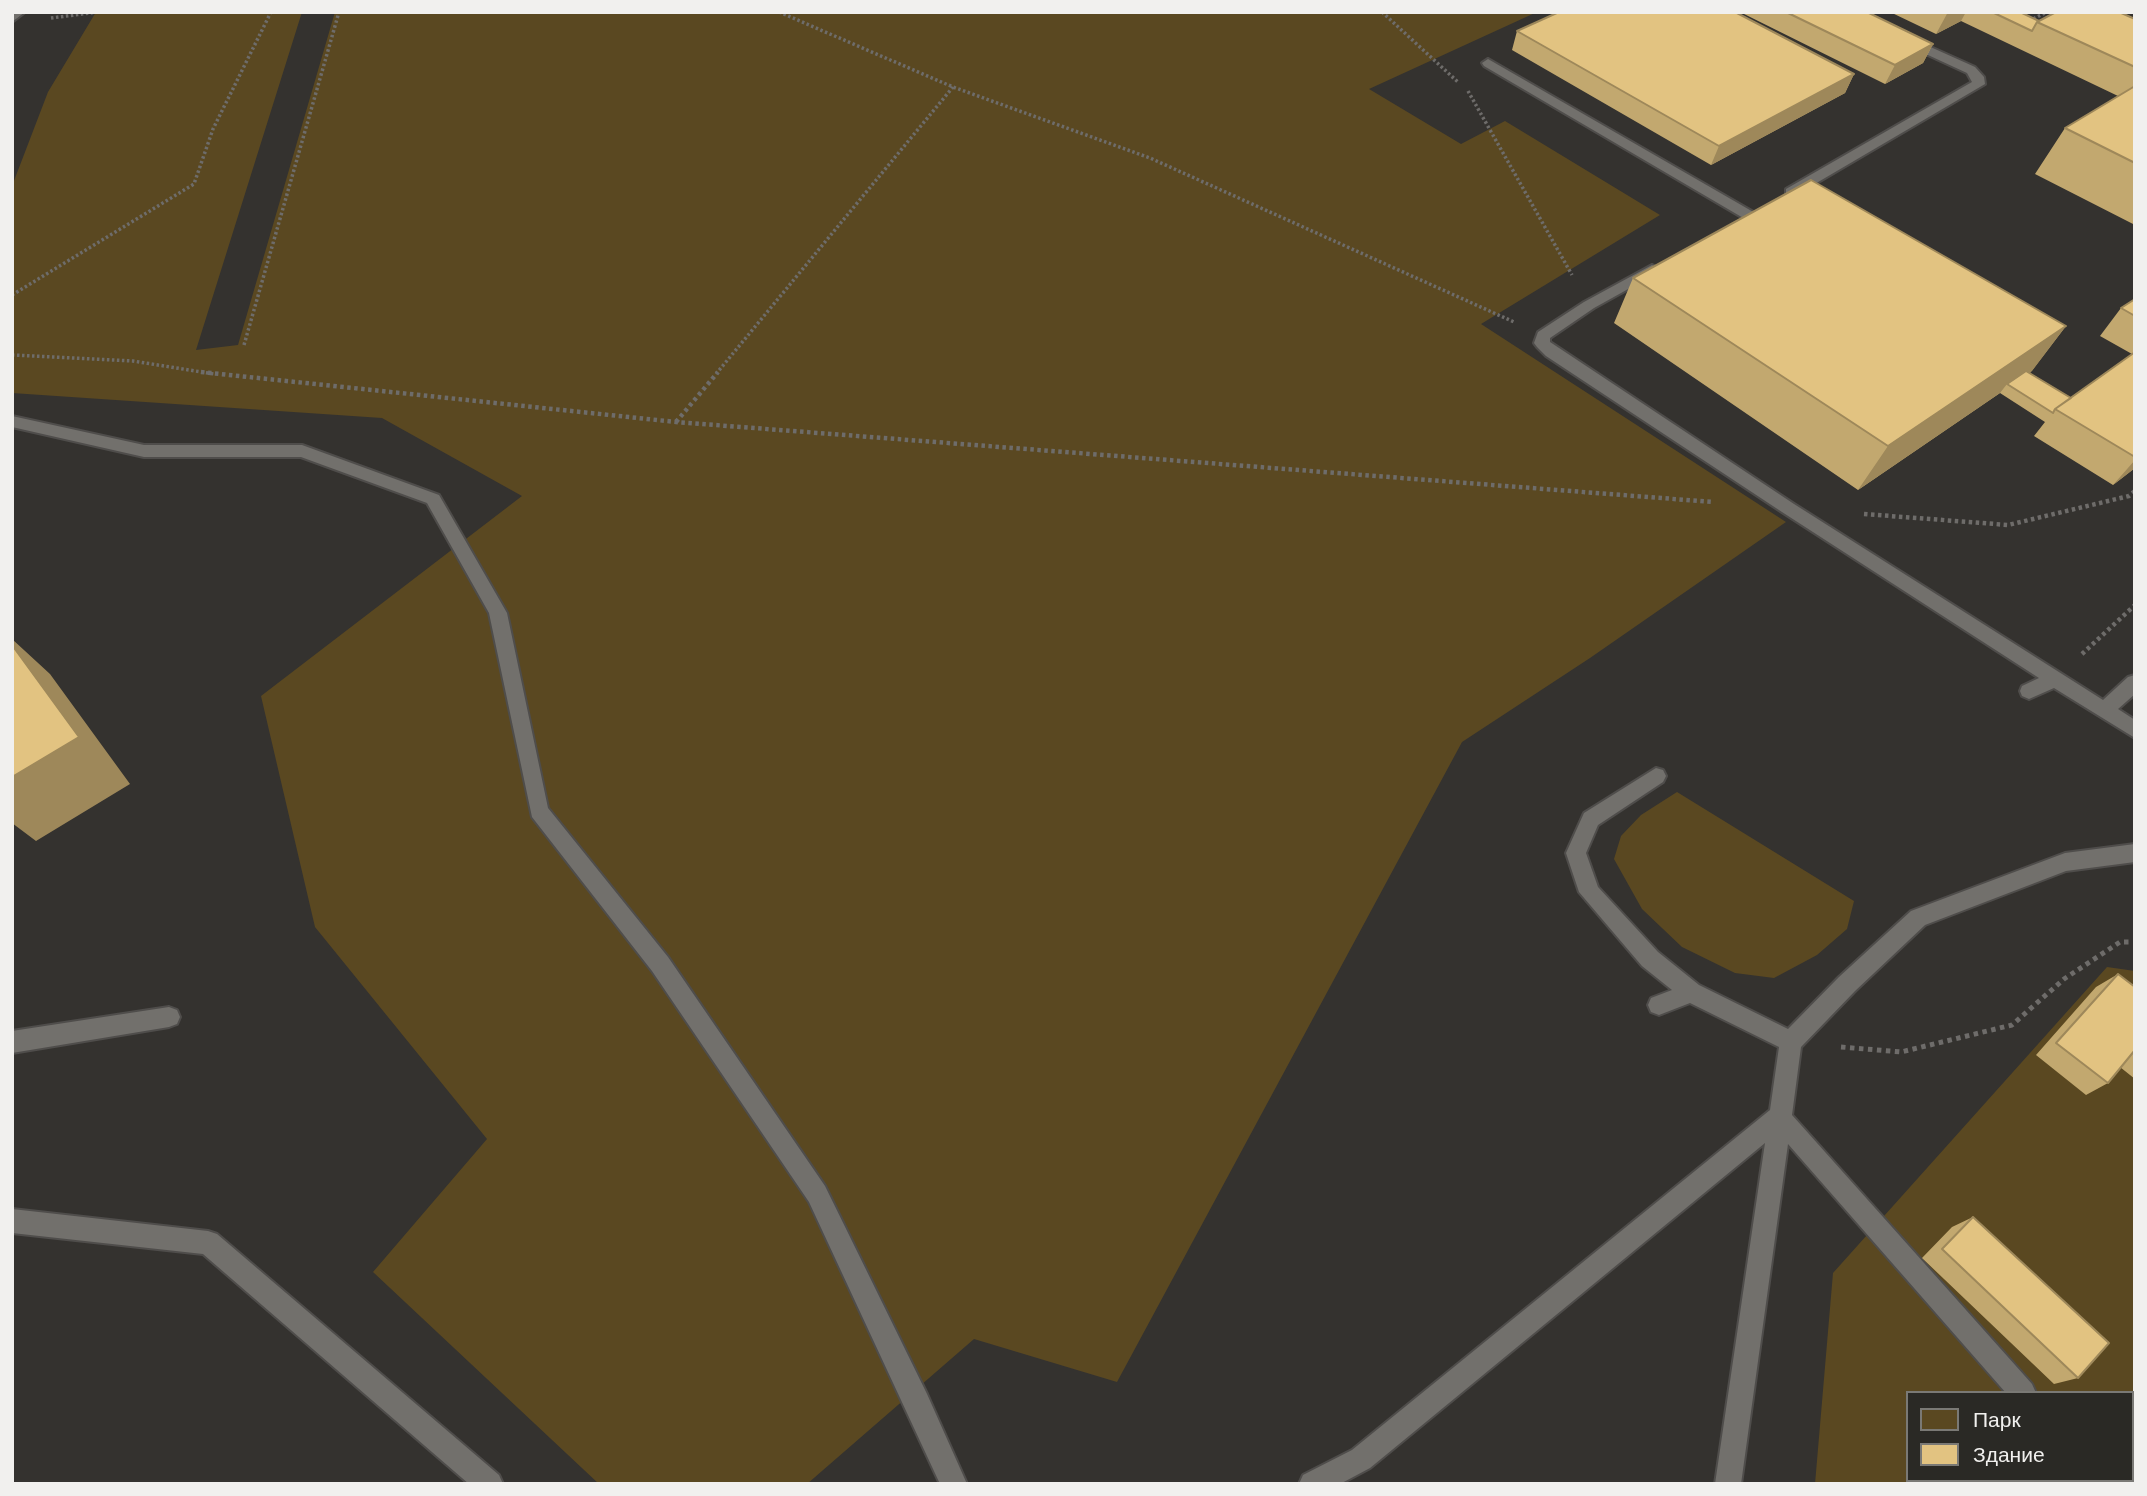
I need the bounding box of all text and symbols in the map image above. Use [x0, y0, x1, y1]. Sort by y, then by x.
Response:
legend [1906, 1391, 2133, 1482]
text: Парк [1973, 1408, 2021, 1431]
text: Здание [1973, 1443, 2045, 1466]

